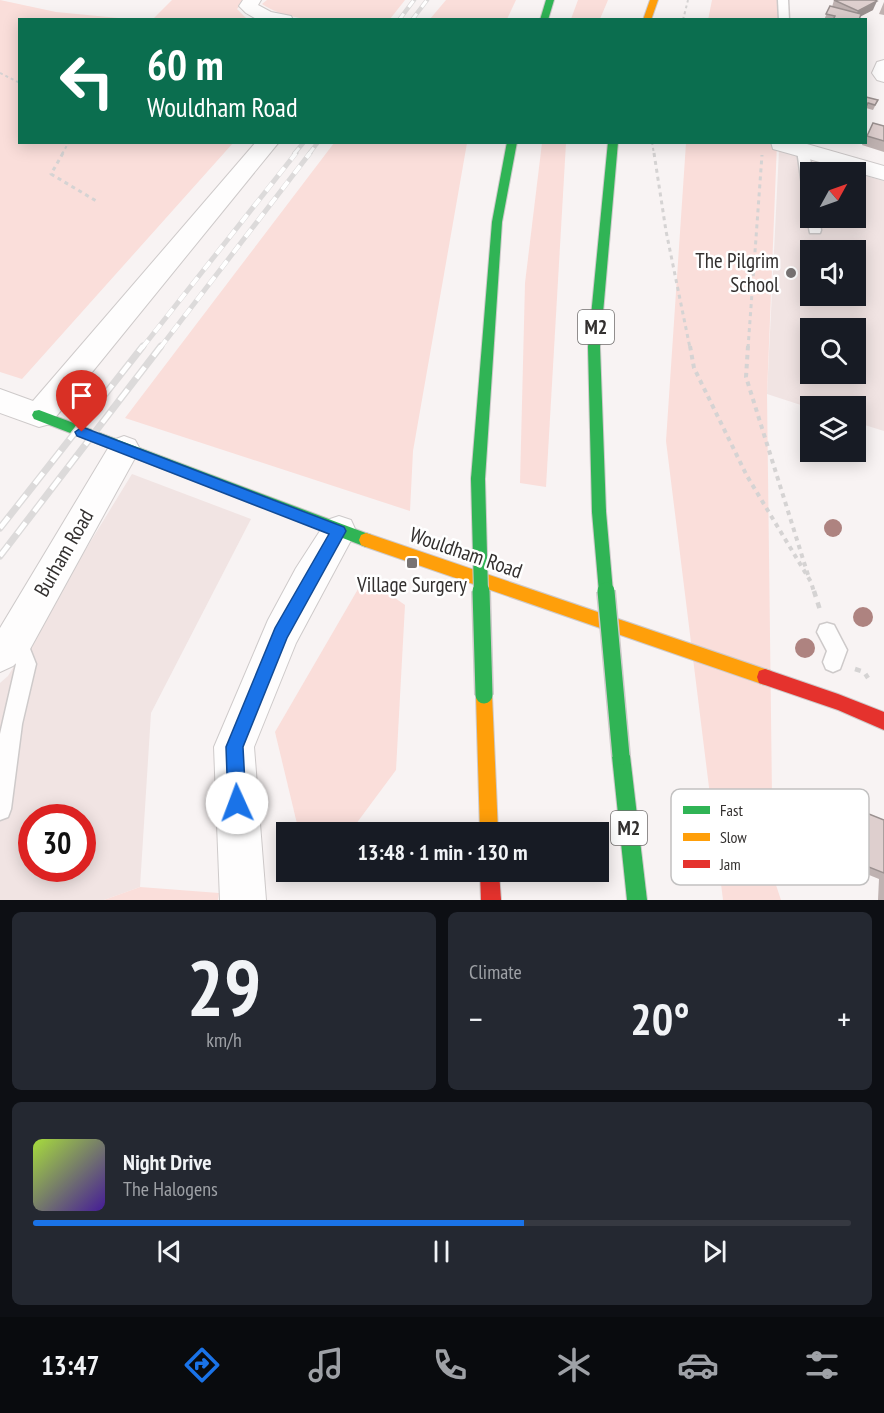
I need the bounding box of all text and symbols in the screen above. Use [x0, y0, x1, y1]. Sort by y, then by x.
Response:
text: 60 m [147, 37, 224, 92]
icon: left [48, 42, 126, 120]
text: Wouldham Road [147, 90, 298, 124]
north arrow [800, 162, 866, 228]
map controls [800, 162, 866, 462]
button: sound [800, 240, 866, 306]
place label: The Pilgrim School [695, 247, 779, 298]
marker: The Pilgrim School [784, 266, 798, 280]
road number: M2 [578, 310, 614, 344]
button: search [800, 318, 866, 384]
pin [56, 370, 107, 432]
icon: arrive [65, 379, 98, 412]
button: layers [800, 396, 866, 462]
street label: Burham Road [28, 504, 99, 601]
street label: Wouldham Road [406, 521, 526, 584]
marker: Village Surgery [405, 556, 419, 570]
place label: Village Surgery [356, 571, 467, 598]
position arrow [205, 771, 269, 835]
legend [671, 789, 869, 885]
text: Fast [720, 800, 743, 820]
speed limit sign: 30 [18, 804, 96, 882]
road number: M2 [611, 811, 647, 845]
text: Slow [720, 827, 747, 847]
text: 13:48 · 1 min · 130 m [357, 838, 528, 866]
text: Jam [719, 854, 741, 874]
text: 29 [187, 937, 261, 1038]
text: Climate [469, 959, 522, 985]
text: 20° [630, 989, 690, 1047]
text: − [469, 997, 483, 1040]
text: + [837, 997, 851, 1040]
text: km/h [206, 1027, 242, 1053]
text: Night Drive [123, 1148, 212, 1176]
text: The Halogens [123, 1176, 218, 1202]
icon: previous [153, 1235, 186, 1268]
icon: pause [425, 1235, 458, 1268]
icon: next [698, 1235, 731, 1268]
icon: directions [181, 1344, 223, 1386]
icon: music [305, 1344, 347, 1386]
icon: phone [429, 1344, 471, 1386]
icon: climate [553, 1344, 595, 1386]
icon: car [677, 1344, 719, 1386]
icon: filters [801, 1344, 843, 1386]
text: 13:47 [41, 1348, 99, 1382]

